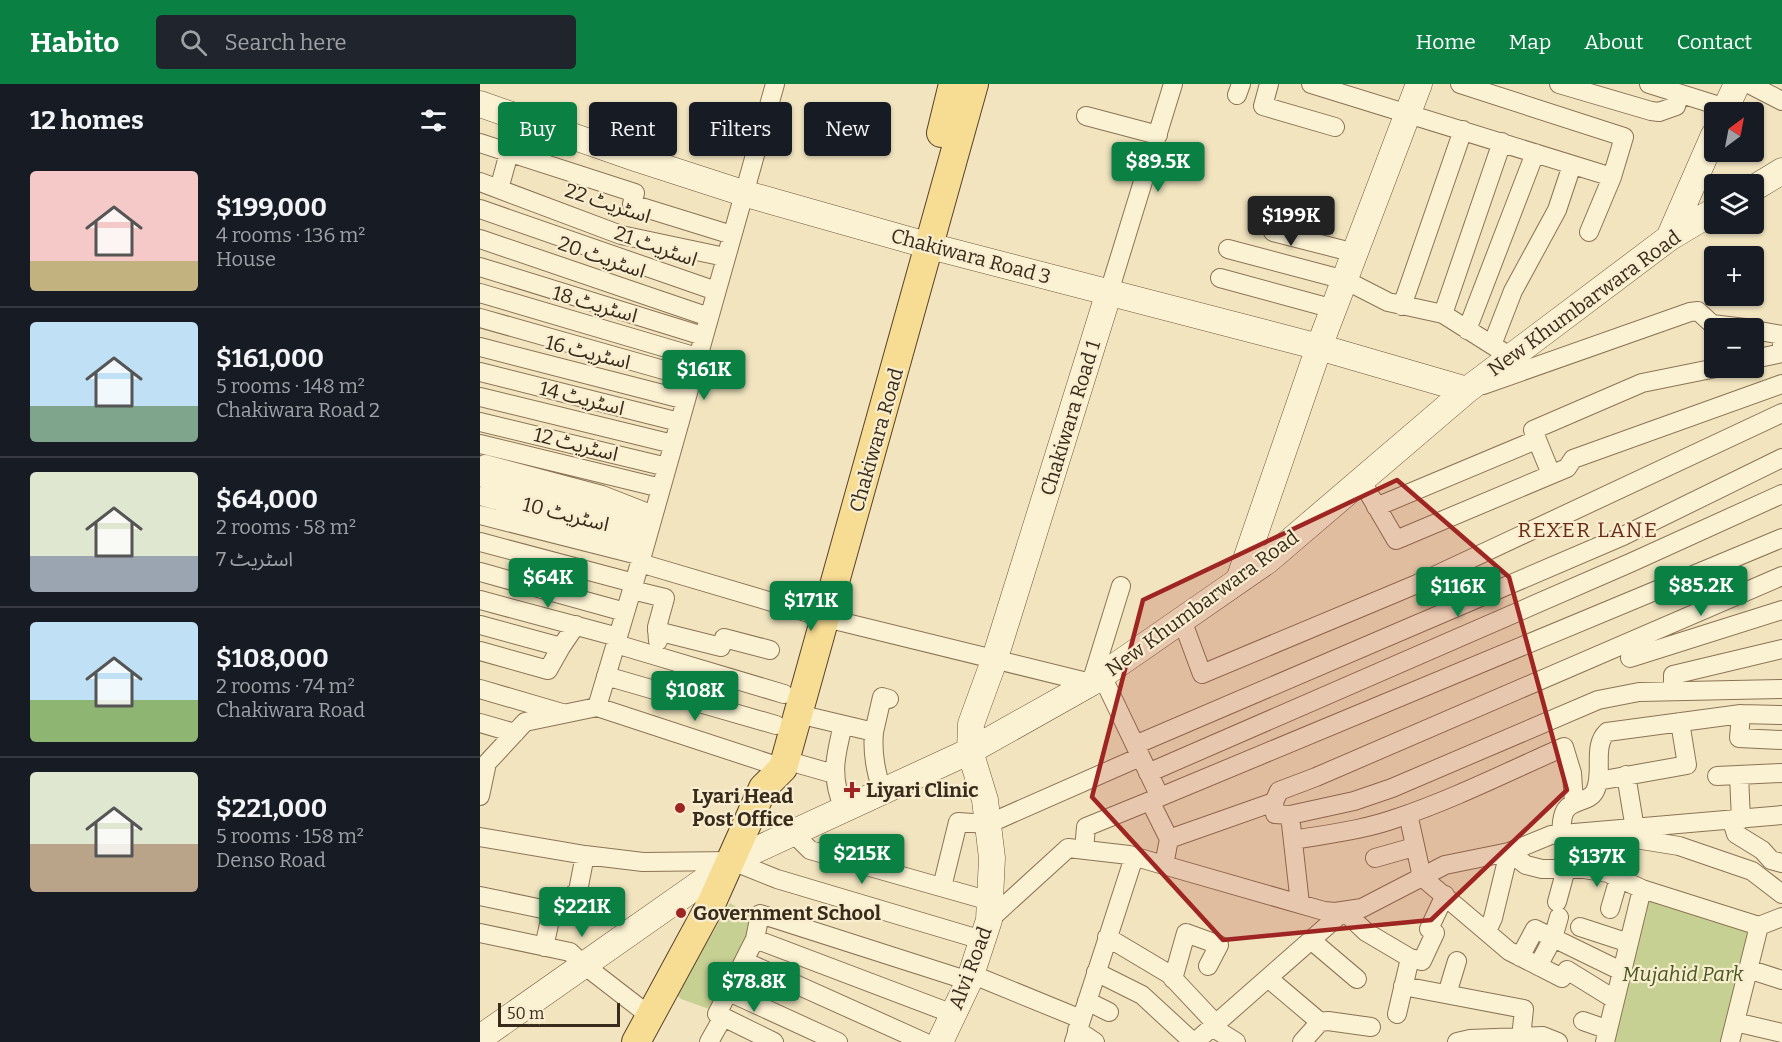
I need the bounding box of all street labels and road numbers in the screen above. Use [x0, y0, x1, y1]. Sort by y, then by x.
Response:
street label: اسٹریٹ 22 [562, 178, 654, 228]
street label: اسٹریٹ 21 [611, 221, 701, 271]
street label: Chakiwara Road 3 [888, 223, 1054, 289]
street label: New Khumbarwara Road [1483, 225, 1685, 381]
street label: اسٹریٹ 20 [555, 231, 649, 283]
street label: اسٹریٹ 18 [550, 280, 640, 328]
street label: اسٹریٹ 16 [543, 330, 633, 374]
street label: Chakiwara Road 1 [1035, 337, 1105, 499]
street label: Chakiwara Road [844, 365, 908, 515]
street label: اسٹریٹ 14 [537, 376, 627, 420]
street label: اسٹریٹ 12 [531, 422, 621, 466]
street label: اسٹریٹ 10 [520, 492, 612, 536]
street label: New Khumbarwara Road [1101, 525, 1303, 681]
street label: Alvi Road [943, 923, 997, 1013]

